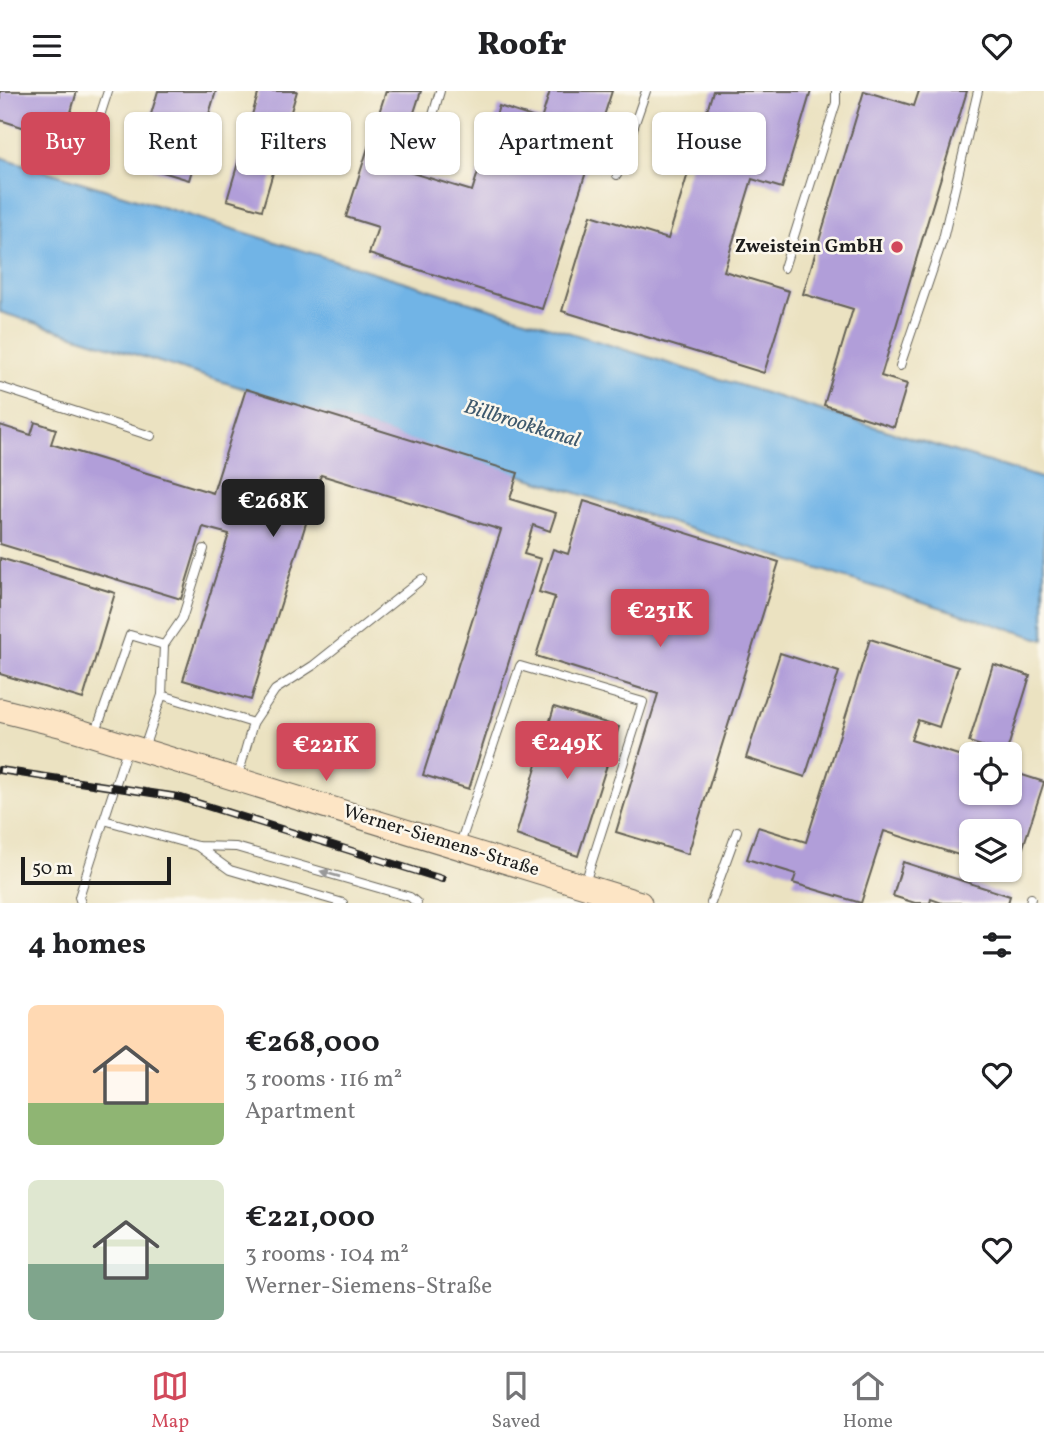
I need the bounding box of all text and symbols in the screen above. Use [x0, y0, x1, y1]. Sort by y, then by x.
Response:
text: Roofr [478, 24, 567, 68]
icon: menu [28, 27, 66, 65]
icon: heart [978, 27, 1016, 65]
chip: Buy [21, 112, 110, 175]
chip: Rent [124, 112, 222, 175]
chip: Filters [236, 112, 351, 175]
chip: New [365, 112, 460, 175]
chip: Apartment [474, 112, 638, 175]
chip: House [652, 112, 766, 175]
place label: Zweistein GmbH [735, 234, 883, 260]
marker: Zweistein GmbH [889, 239, 905, 255]
water label: Billbrookkanal [460, 393, 584, 455]
pin: €268K [224, 479, 322, 539]
text: €268K [238, 486, 308, 518]
pin: €231K [611, 589, 709, 649]
text: €231K [627, 596, 693, 628]
pin: €249K [518, 721, 616, 781]
pin: €221K [277, 723, 375, 783]
text: €249K [531, 728, 603, 760]
text: €221K [293, 730, 359, 762]
map controls [959, 742, 1022, 882]
button: locate [959, 742, 1022, 805]
street label: Werner-Siemens-Straße [340, 799, 542, 883]
button: layers [959, 819, 1022, 882]
scale bar [21, 854, 172, 886]
text: 50 m [32, 856, 73, 882]
one-way arrow [319, 868, 340, 878]
text: 4 homes [28, 924, 146, 966]
icon: filters [978, 926, 1016, 964]
text: €268,000 [245, 1022, 380, 1064]
icon: home [84, 1033, 168, 1117]
icon: heart [978, 1056, 1016, 1094]
text: 3 rooms · 116 m² [245, 1064, 402, 1096]
text: Apartment [245, 1096, 356, 1128]
text: €221,000 [245, 1197, 375, 1239]
icon: home [84, 1208, 168, 1292]
icon: heart [978, 1231, 1016, 1269]
text: 3 rooms · 104 m² [245, 1239, 409, 1271]
text: Werner-Siemens-Straße [245, 1271, 492, 1303]
tab: Map [151, 1367, 189, 1435]
tab: Saved [491, 1367, 540, 1435]
tab: Home [843, 1367, 893, 1435]

